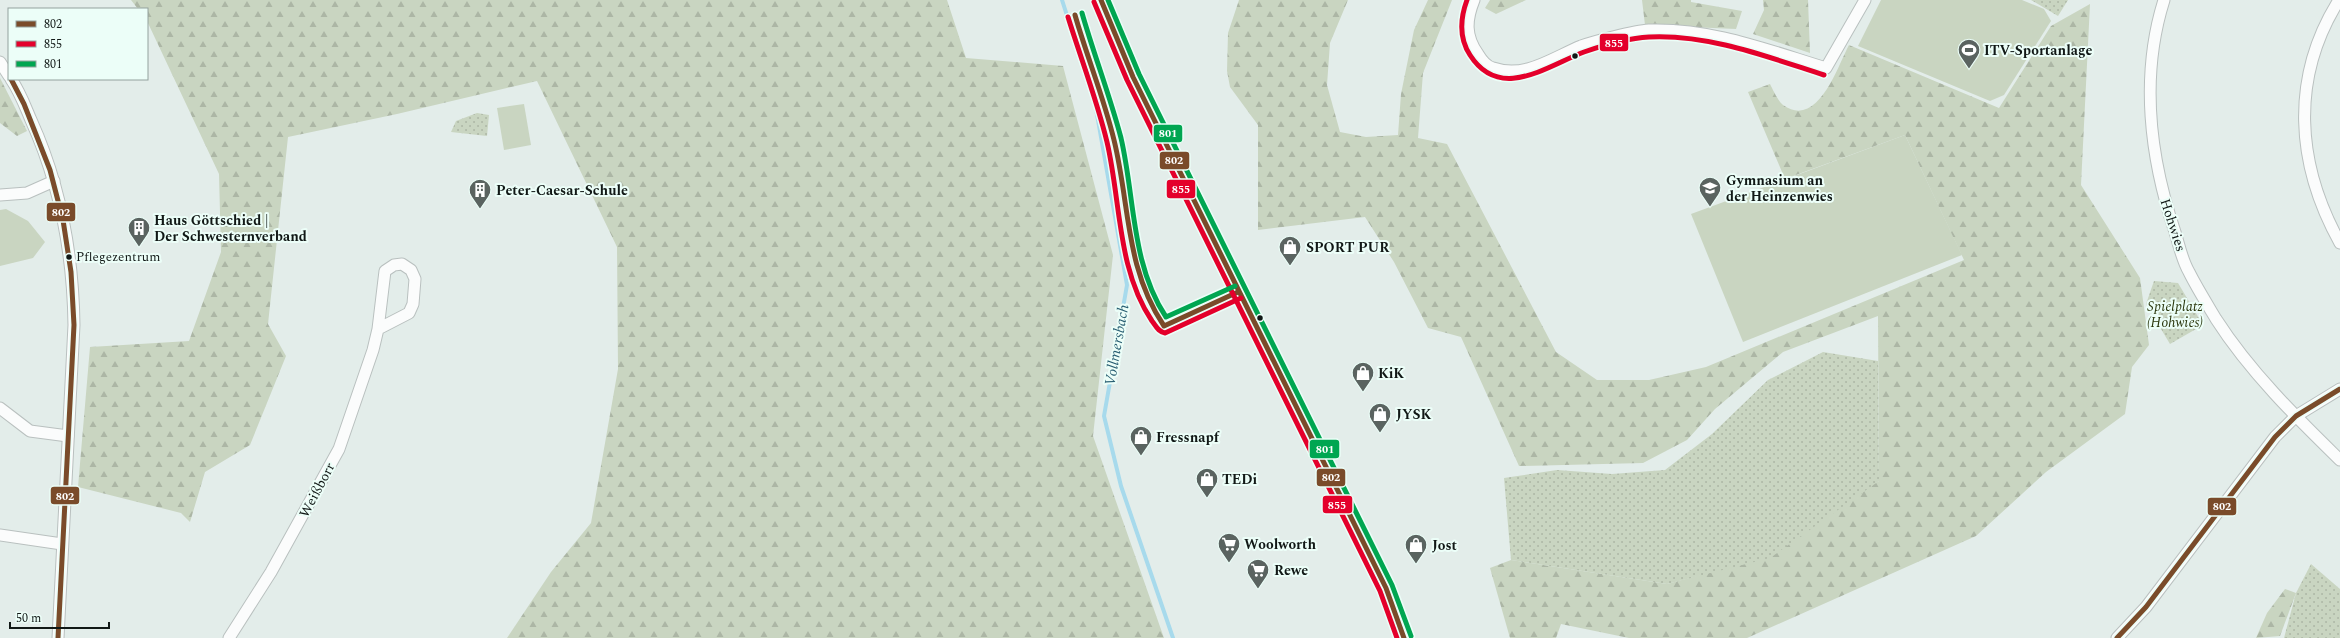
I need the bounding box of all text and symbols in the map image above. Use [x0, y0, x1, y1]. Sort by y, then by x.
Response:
legend [8, 8, 148, 80]
text: 802 [44, 15, 62, 34]
line badge: 855 [1599, 33, 1629, 52]
text: 855 [44, 35, 62, 54]
text: 855 [1605, 35, 1623, 52]
sports icon: ITV-Sportanlage [1956, 37, 1982, 70]
place label: ITV-Sportanlage [1984, 40, 2092, 61]
unlabelled marker [1570, 51, 1580, 61]
text: 801 [44, 55, 62, 74]
line badge: 801 [1153, 124, 1183, 143]
text: 801 [1159, 125, 1177, 142]
line badge: 802 [1159, 151, 1190, 170]
text: 802 [1165, 152, 1183, 169]
place label: Gymnasium an der Heinzenwies [1726, 170, 1833, 207]
school or university icon: Gymnasium an der Heinzenwies [1697, 175, 1723, 208]
building icon: Peter-Caesar-Schule [467, 177, 493, 210]
line badge: 855 [1166, 179, 1196, 199]
place label: Peter-Caesar-Schule [496, 180, 628, 201]
text: 855 [1172, 181, 1190, 198]
street label: Hohwies [2155, 196, 2191, 254]
line badge: 802 [46, 202, 76, 222]
text: 802 [52, 204, 70, 221]
place label: Haus Göttschied | Der Schwesternverband [154, 210, 307, 247]
building icon: Haus Göttschied | Der Schwesternverband [126, 215, 152, 248]
shop icon: SPORT PUR [1277, 234, 1303, 267]
place label: SPORT PUR [1306, 237, 1390, 258]
place label: Pflegezentrum [76, 247, 160, 267]
marker: Pflegezentrum [64, 252, 74, 262]
park label: Spielplatz (Hohwies) [2147, 296, 2203, 333]
water label: Vollmersbach [1099, 302, 1135, 387]
unlabelled marker [1255, 313, 1265, 323]
shop icon: KiK [1350, 360, 1376, 393]
place label: KiK [1378, 363, 1404, 384]
shop icon: JYSK [1367, 401, 1393, 434]
place label: JYSK [1396, 404, 1431, 425]
shop icon: Fressnapf [1128, 424, 1154, 457]
place label: Fressnapf [1156, 427, 1220, 448]
line badge: 801 [1309, 439, 1340, 459]
text: 801 [1316, 441, 1334, 458]
street label: Weißborr [294, 458, 340, 521]
shop icon: TEDi [1194, 466, 1220, 499]
line badge: 802 [1316, 468, 1346, 487]
place label: TEDi [1222, 469, 1258, 490]
text: 802 [1322, 469, 1340, 486]
line badge: 802 [50, 486, 80, 505]
text: 802 [56, 488, 74, 505]
line badge: 855 [1322, 495, 1353, 514]
text: 855 [1328, 497, 1346, 514]
line badge: 802 [2207, 497, 2237, 516]
text: 802 [2213, 498, 2231, 515]
supermarket icon: Woolworth [1216, 531, 1242, 564]
shop icon: Jost [1403, 532, 1429, 565]
place label: Woolworth [1244, 534, 1316, 555]
place label: Jost [1432, 535, 1458, 556]
supermarket icon: Rewe [1245, 557, 1271, 590]
place label: Rewe [1274, 560, 1308, 581]
scale bar [10, 604, 109, 630]
text: 50 m [16, 609, 41, 628]

